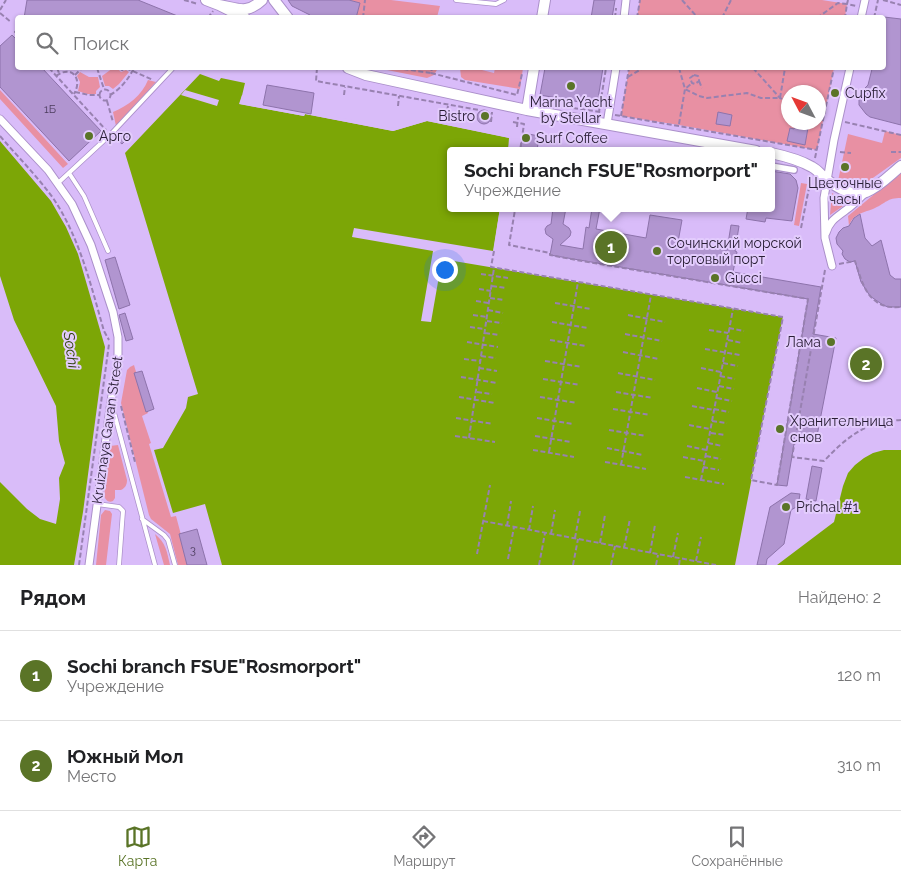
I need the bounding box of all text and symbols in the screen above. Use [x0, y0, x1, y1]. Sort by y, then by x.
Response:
search box [15, 15, 886, 70]
icon: search [33, 29, 61, 57]
text: Поиск [73, 32, 129, 54]
marker: Marina Yacht by Stellar [565, 80, 577, 92]
north arrow [781, 85, 826, 130]
place label: Cupfix [845, 85, 886, 101]
marker: Cupfix [829, 87, 841, 99]
place label: Marina Yacht by Stellar [530, 94, 613, 126]
house number: 1Б [44, 103, 56, 116]
place label: Bistro [438, 108, 475, 124]
marker: Bistro [479, 110, 491, 122]
place label: Арго [99, 128, 131, 144]
marker: Арго [83, 130, 95, 142]
place label: Surf Coffee [536, 130, 608, 146]
marker: Surf Coffee [520, 132, 532, 144]
popup [447, 147, 775, 212]
text: Sochi branch FSUE"Rosmorport" [464, 159, 758, 181]
marker: Цветочные часы [839, 161, 851, 173]
place label: Цветочные часы [808, 175, 882, 207]
text: Учреждение [464, 181, 561, 200]
pin: 1 [595, 228, 627, 266]
place label: Сочинский морской торговый порт [667, 235, 802, 267]
marker: Сочинский морской торговый порт [651, 245, 663, 257]
your location [432, 257, 458, 283]
place label: Gucci [725, 270, 762, 286]
marker: Gucci [709, 272, 721, 284]
water label: Sochi [59, 330, 83, 370]
place label: Лама [786, 334, 821, 350]
marker: Лама [825, 336, 837, 348]
pin: 2 [850, 345, 882, 383]
street label: Kruiznaya Gavan Street [89, 355, 125, 505]
place label: Хранительница снов [790, 413, 894, 445]
marker: Хранительница снов [774, 423, 786, 435]
place label: Prichal #1 [796, 499, 859, 515]
marker: Prichal #1 [780, 501, 792, 513]
house number: 3 [190, 544, 196, 557]
text: Рядом [20, 585, 86, 610]
text: Найдено: 2 [798, 588, 881, 607]
text: Sochi branch FSUE"Rosmorport" [67, 655, 361, 677]
text: 1 [32, 666, 40, 685]
text: 120 m [837, 666, 881, 685]
text: Учреждение [67, 677, 164, 696]
text: Южный Мол [67, 745, 184, 767]
text: 2 [31, 756, 41, 775]
text: 310 m [837, 756, 881, 775]
text: Место [67, 767, 116, 786]
tab: Карта [118, 823, 157, 869]
tab: Маршрут [393, 823, 456, 869]
tab: Сохранённые [691, 823, 783, 869]

